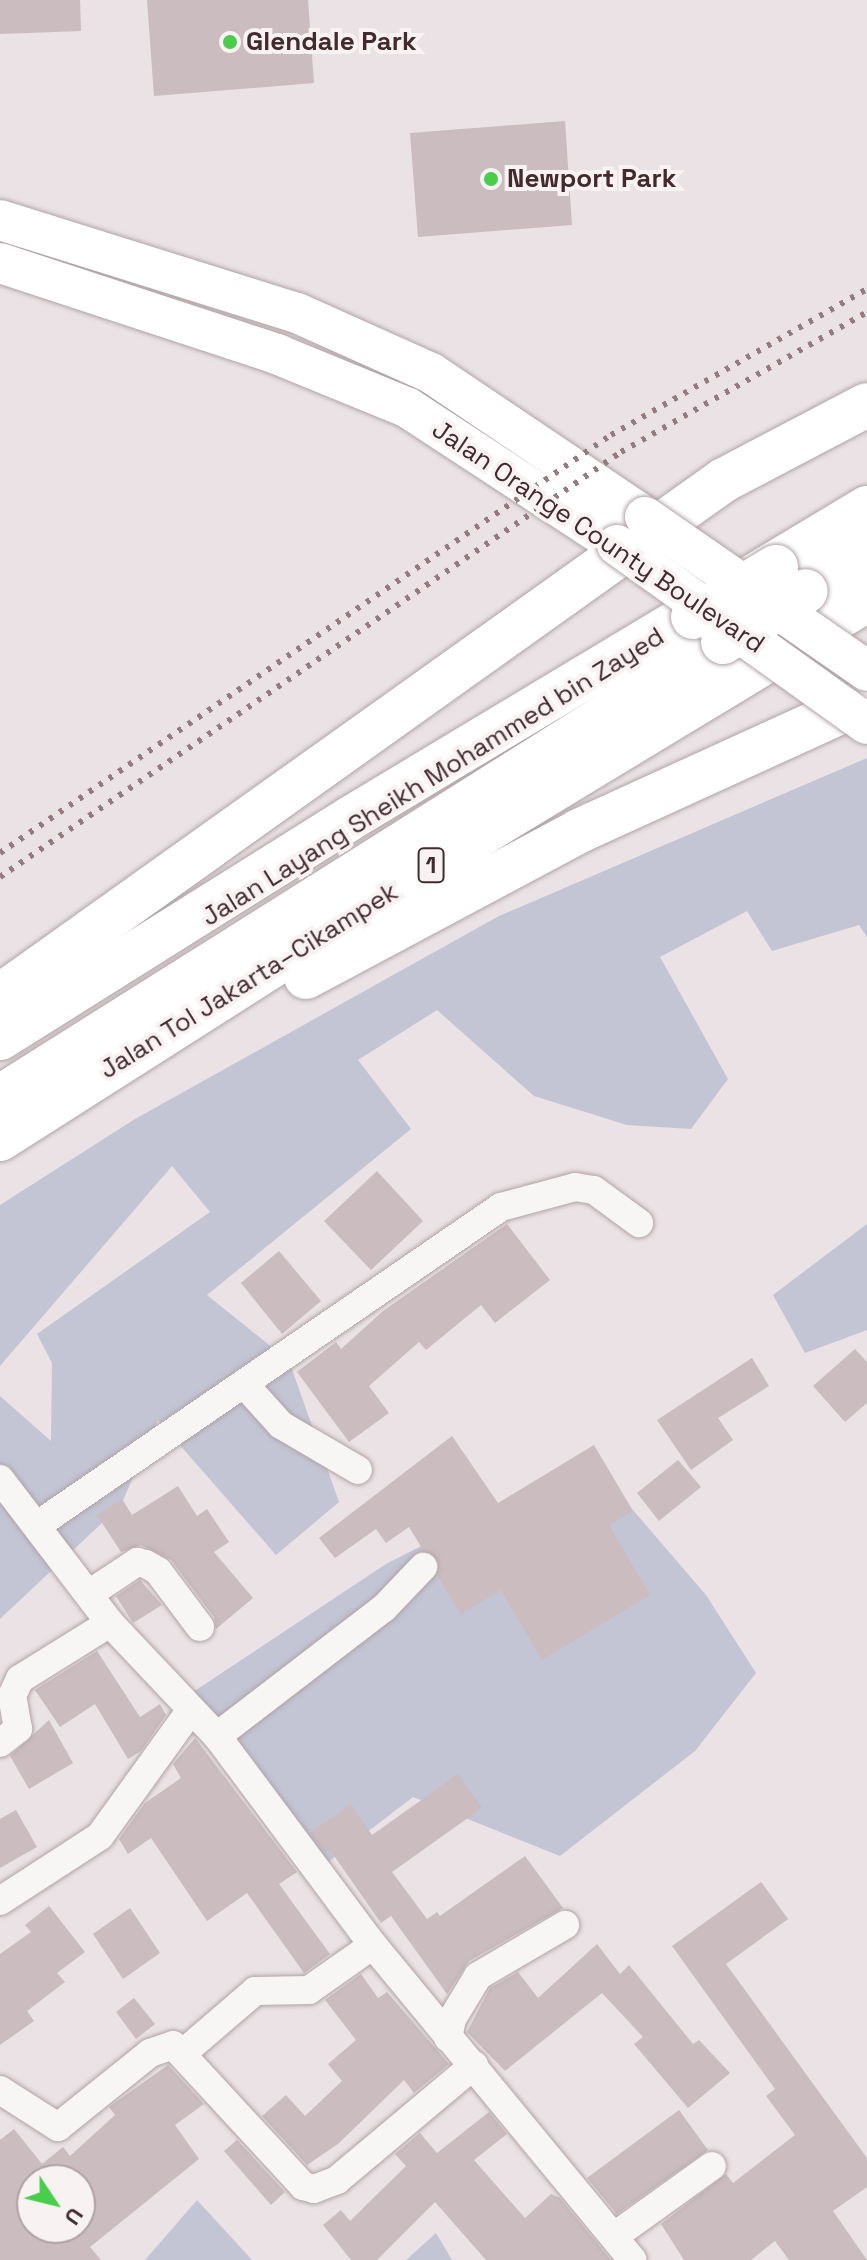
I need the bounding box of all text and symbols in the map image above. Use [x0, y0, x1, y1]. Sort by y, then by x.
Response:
place label: Glendale Park [246, 26, 417, 58]
marker: Glendale Park [221, 33, 239, 51]
place label: Newport Park [507, 163, 676, 195]
marker: Newport Park [482, 170, 500, 188]
street label: Jalan Orange County Boulevard [426, 414, 770, 660]
street label: Jalan Layang Sheikh Mohammed bin Zayed [196, 621, 670, 933]
road number: 1 [417, 845, 445, 885]
street label: Jalan Tol Jakarta–Cikampek [94, 876, 404, 1086]
north arrow [16, 2164, 96, 2244]
text: U [58, 2203, 90, 2231]

